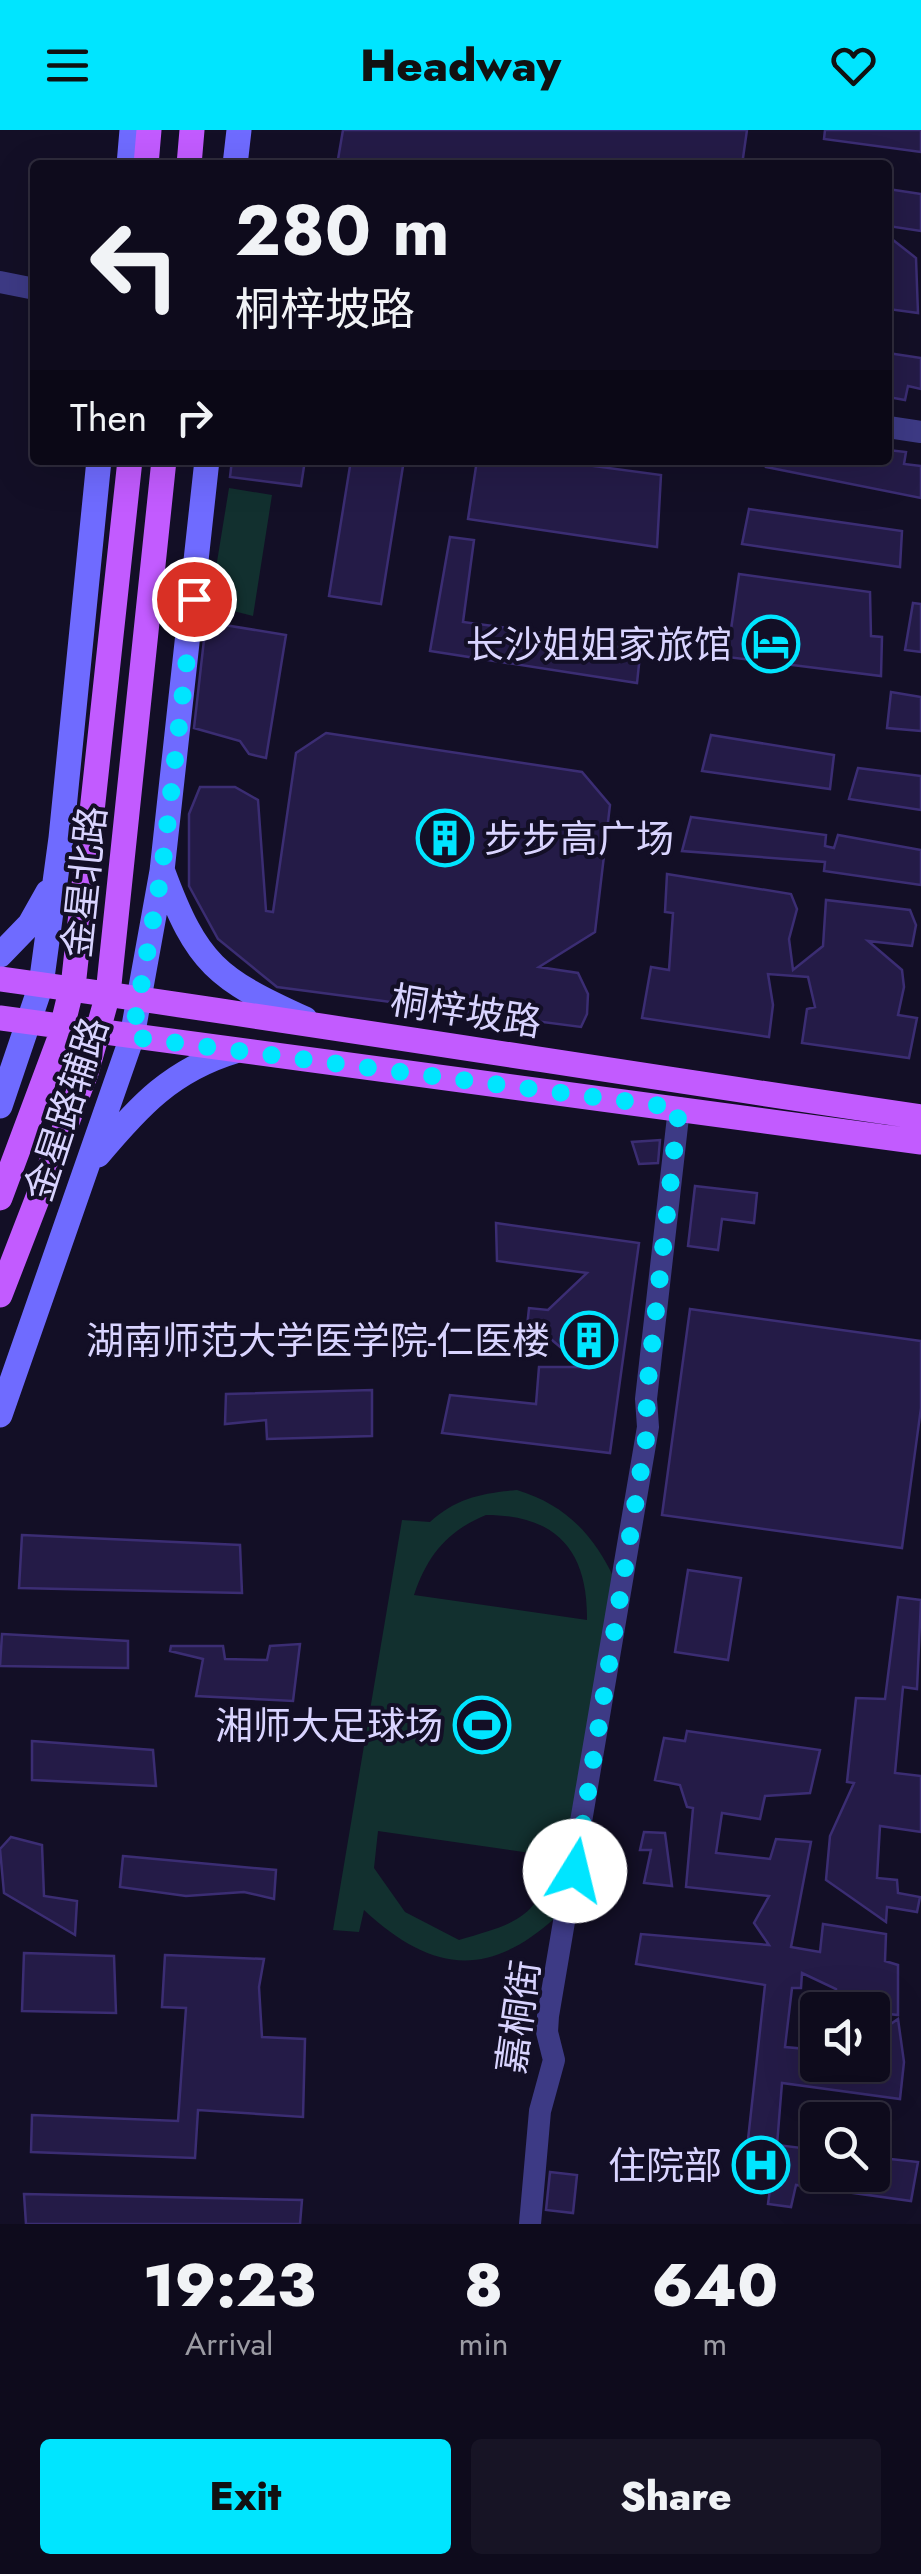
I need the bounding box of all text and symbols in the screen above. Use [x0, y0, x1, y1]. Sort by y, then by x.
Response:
text: Headway [360, 33, 561, 98]
icon: menu [40, 38, 95, 93]
icon: heart [826, 38, 881, 93]
text: 280 m [235, 180, 450, 281]
icon: left [70, 200, 200, 330]
text: 桐梓坡路 [235, 277, 415, 342]
text: Then [70, 390, 147, 445]
icon: right [167, 390, 222, 445]
pin [152, 557, 237, 642]
icon: arrive [167, 572, 222, 627]
hotel icon: 长沙姐姐家旅馆 [741, 614, 801, 674]
place label: 长沙姐姐家旅馆 [466, 617, 732, 672]
street label: 金星北路 [49, 804, 119, 960]
building icon: 步步高广场 [415, 808, 475, 868]
place label: 步步高广场 [484, 811, 674, 866]
street label: 桐梓坡路 [387, 972, 545, 1050]
street label: 金星路辅路 [10, 1010, 122, 1208]
building icon: 湖南师范大学医学院-仁医楼 [559, 1310, 619, 1370]
place label: 湖南师范大学医学院-仁医楼 [86, 1313, 550, 1368]
sports icon: 湘师大足球场 [452, 1695, 512, 1755]
place label: 湘师大足球场 [215, 1698, 443, 1753]
position arrow [523, 1819, 627, 1923]
street label: 嘉桐街 [483, 1957, 553, 2077]
map controls [800, 1992, 890, 2192]
button: sound [800, 1992, 890, 2082]
button: search [800, 2102, 890, 2192]
hospital icon: 住院部 [731, 2135, 791, 2195]
place label: 住院部 [608, 2138, 722, 2193]
text: 19:23 [143, 2242, 316, 2329]
text: 8 [464, 2242, 503, 2329]
text: 640 [651, 2242, 778, 2329]
text: Arrival [185, 2321, 273, 2367]
text: min [458, 2321, 509, 2367]
text: m [702, 2321, 727, 2367]
button: Exit [40, 2439, 451, 2554]
button: Share [471, 2439, 881, 2554]

